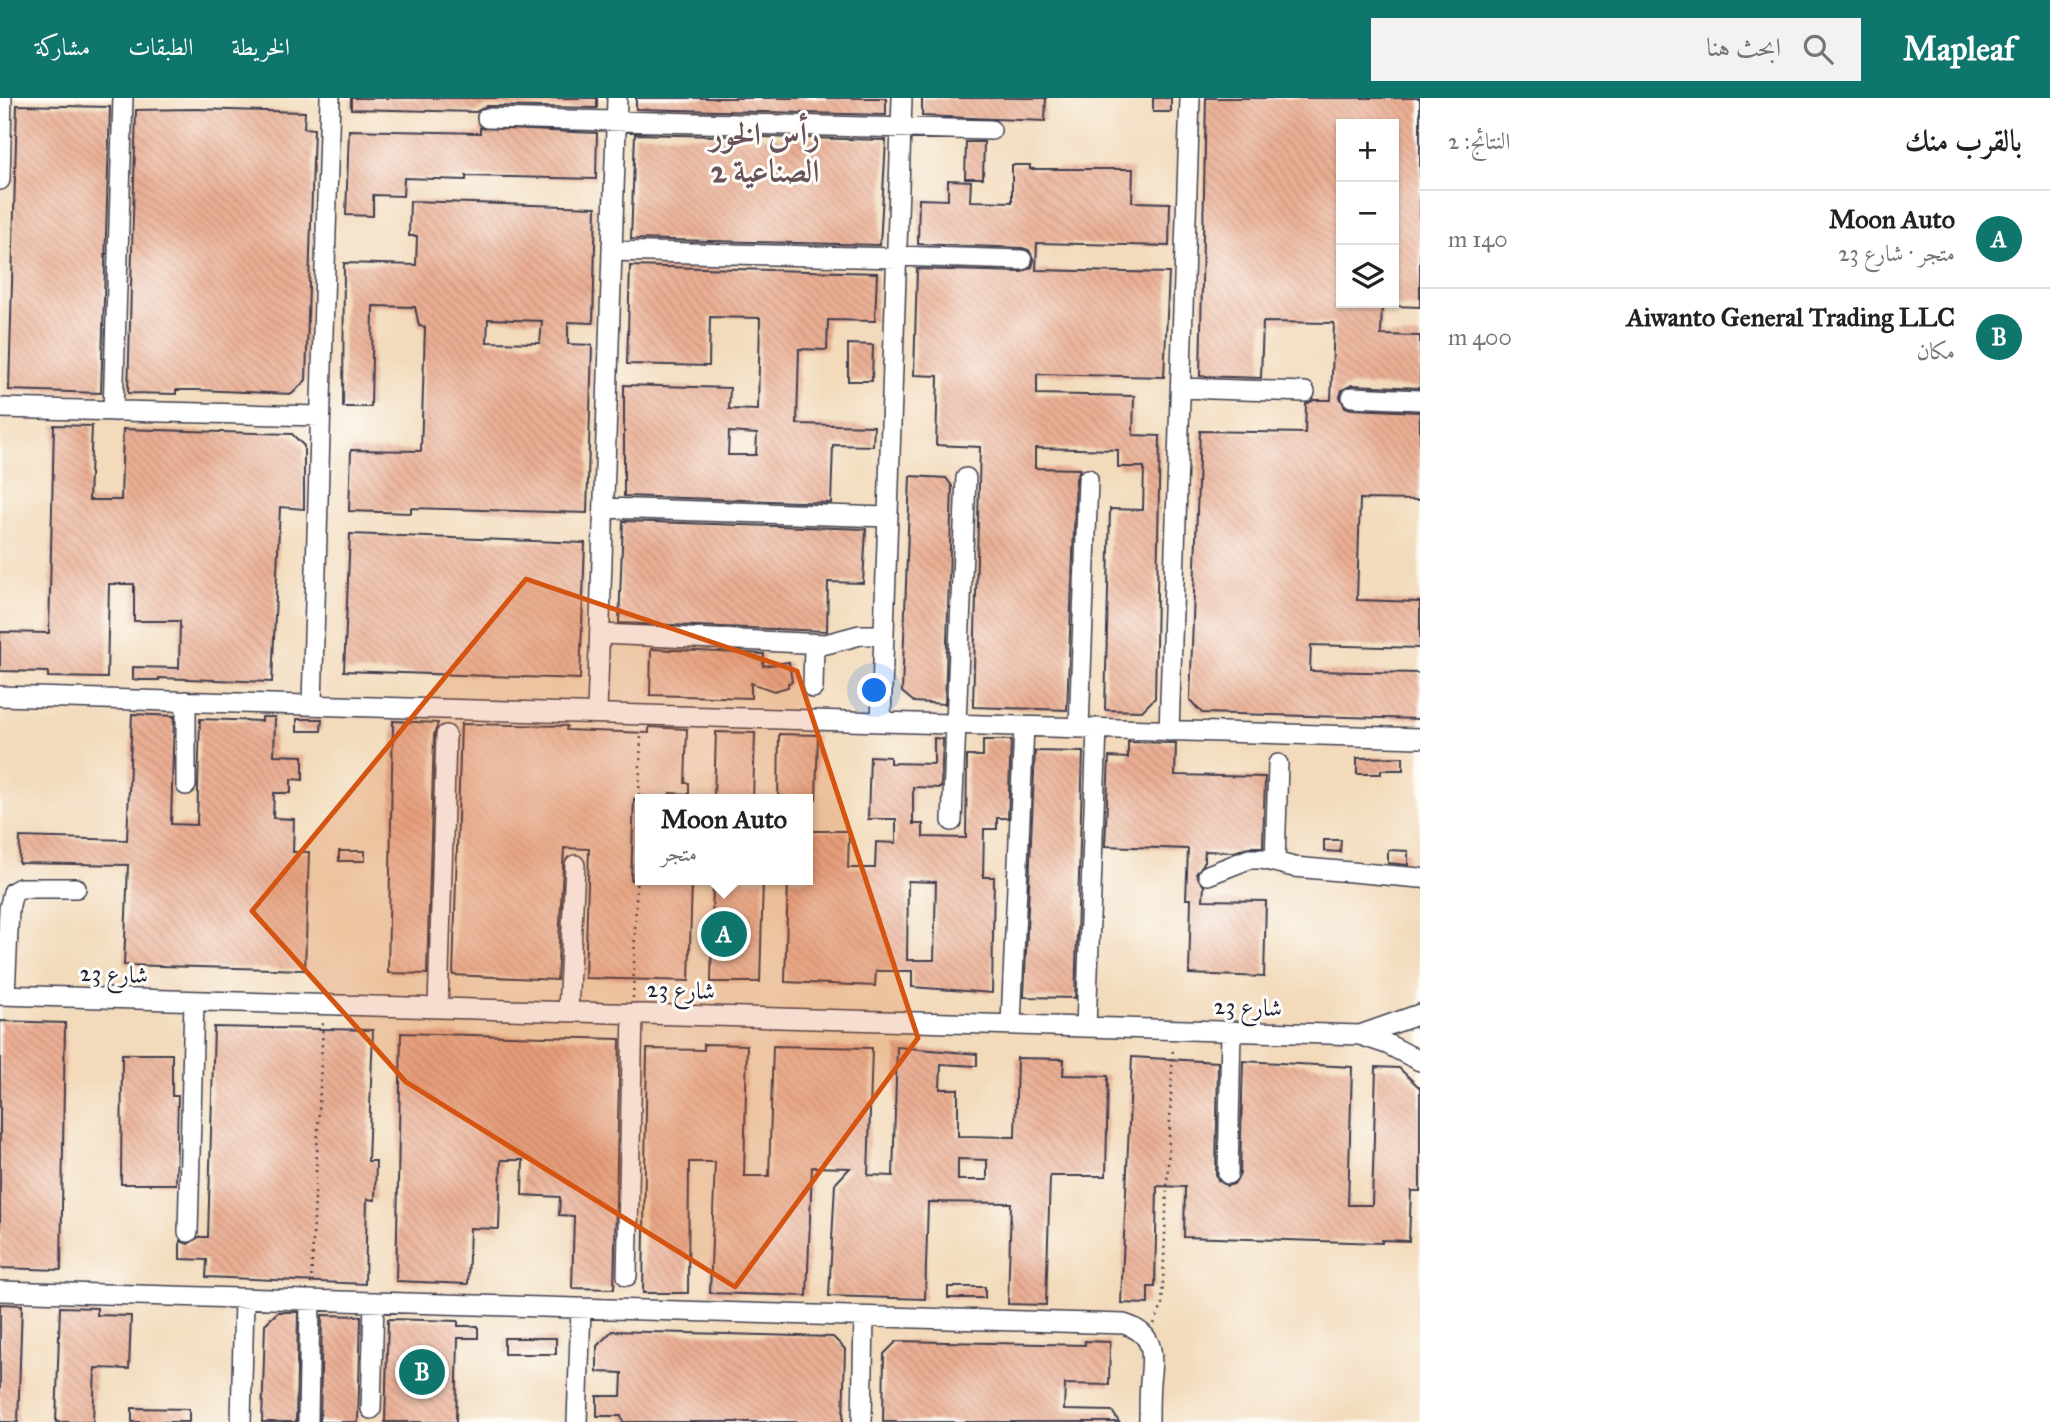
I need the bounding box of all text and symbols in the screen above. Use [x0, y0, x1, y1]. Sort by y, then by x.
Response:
search box [1371, 18, 1861, 81]
text: Mapleaf [1903, 29, 2015, 69]
icon: search [1799, 30, 1837, 68]
text: ابحث هنا [1706, 31, 1781, 63]
text: مشاركة [35, 32, 90, 62]
text: الطبقات [128, 32, 194, 62]
text: الخريطة [232, 32, 290, 62]
district label: رأس الخور الصناعية 2 [707, 112, 820, 191]
map controls [1336, 119, 1399, 308]
button: + [1336, 119, 1399, 182]
text: بالقرب منك [1905, 123, 2022, 159]
text: النتائج: 2 [1448, 127, 1510, 155]
button: − [1336, 182, 1399, 245]
text: Moon Auto [1829, 203, 1955, 235]
text: 140 m [1448, 225, 1508, 253]
text: A [1991, 225, 2007, 253]
text: متجر · شارع 23 [1838, 239, 1955, 267]
button: layers [1336, 245, 1399, 308]
text: Aiwanto General Trading LLC [1626, 301, 1955, 333]
text: 400 m [1448, 323, 1512, 351]
text: B [1991, 323, 2007, 351]
text: مكان [1916, 337, 1955, 365]
your location [857, 673, 891, 707]
popup [635, 794, 813, 885]
text: Moon Auto [661, 803, 787, 835]
text: متجر [661, 839, 697, 867]
pin: A [701, 908, 747, 960]
street label: شارع 23 [79, 958, 149, 995]
street label: شارع 23 [646, 974, 716, 1011]
street label: شارع 23 [1213, 991, 1283, 1028]
pin: B [399, 1346, 445, 1398]

